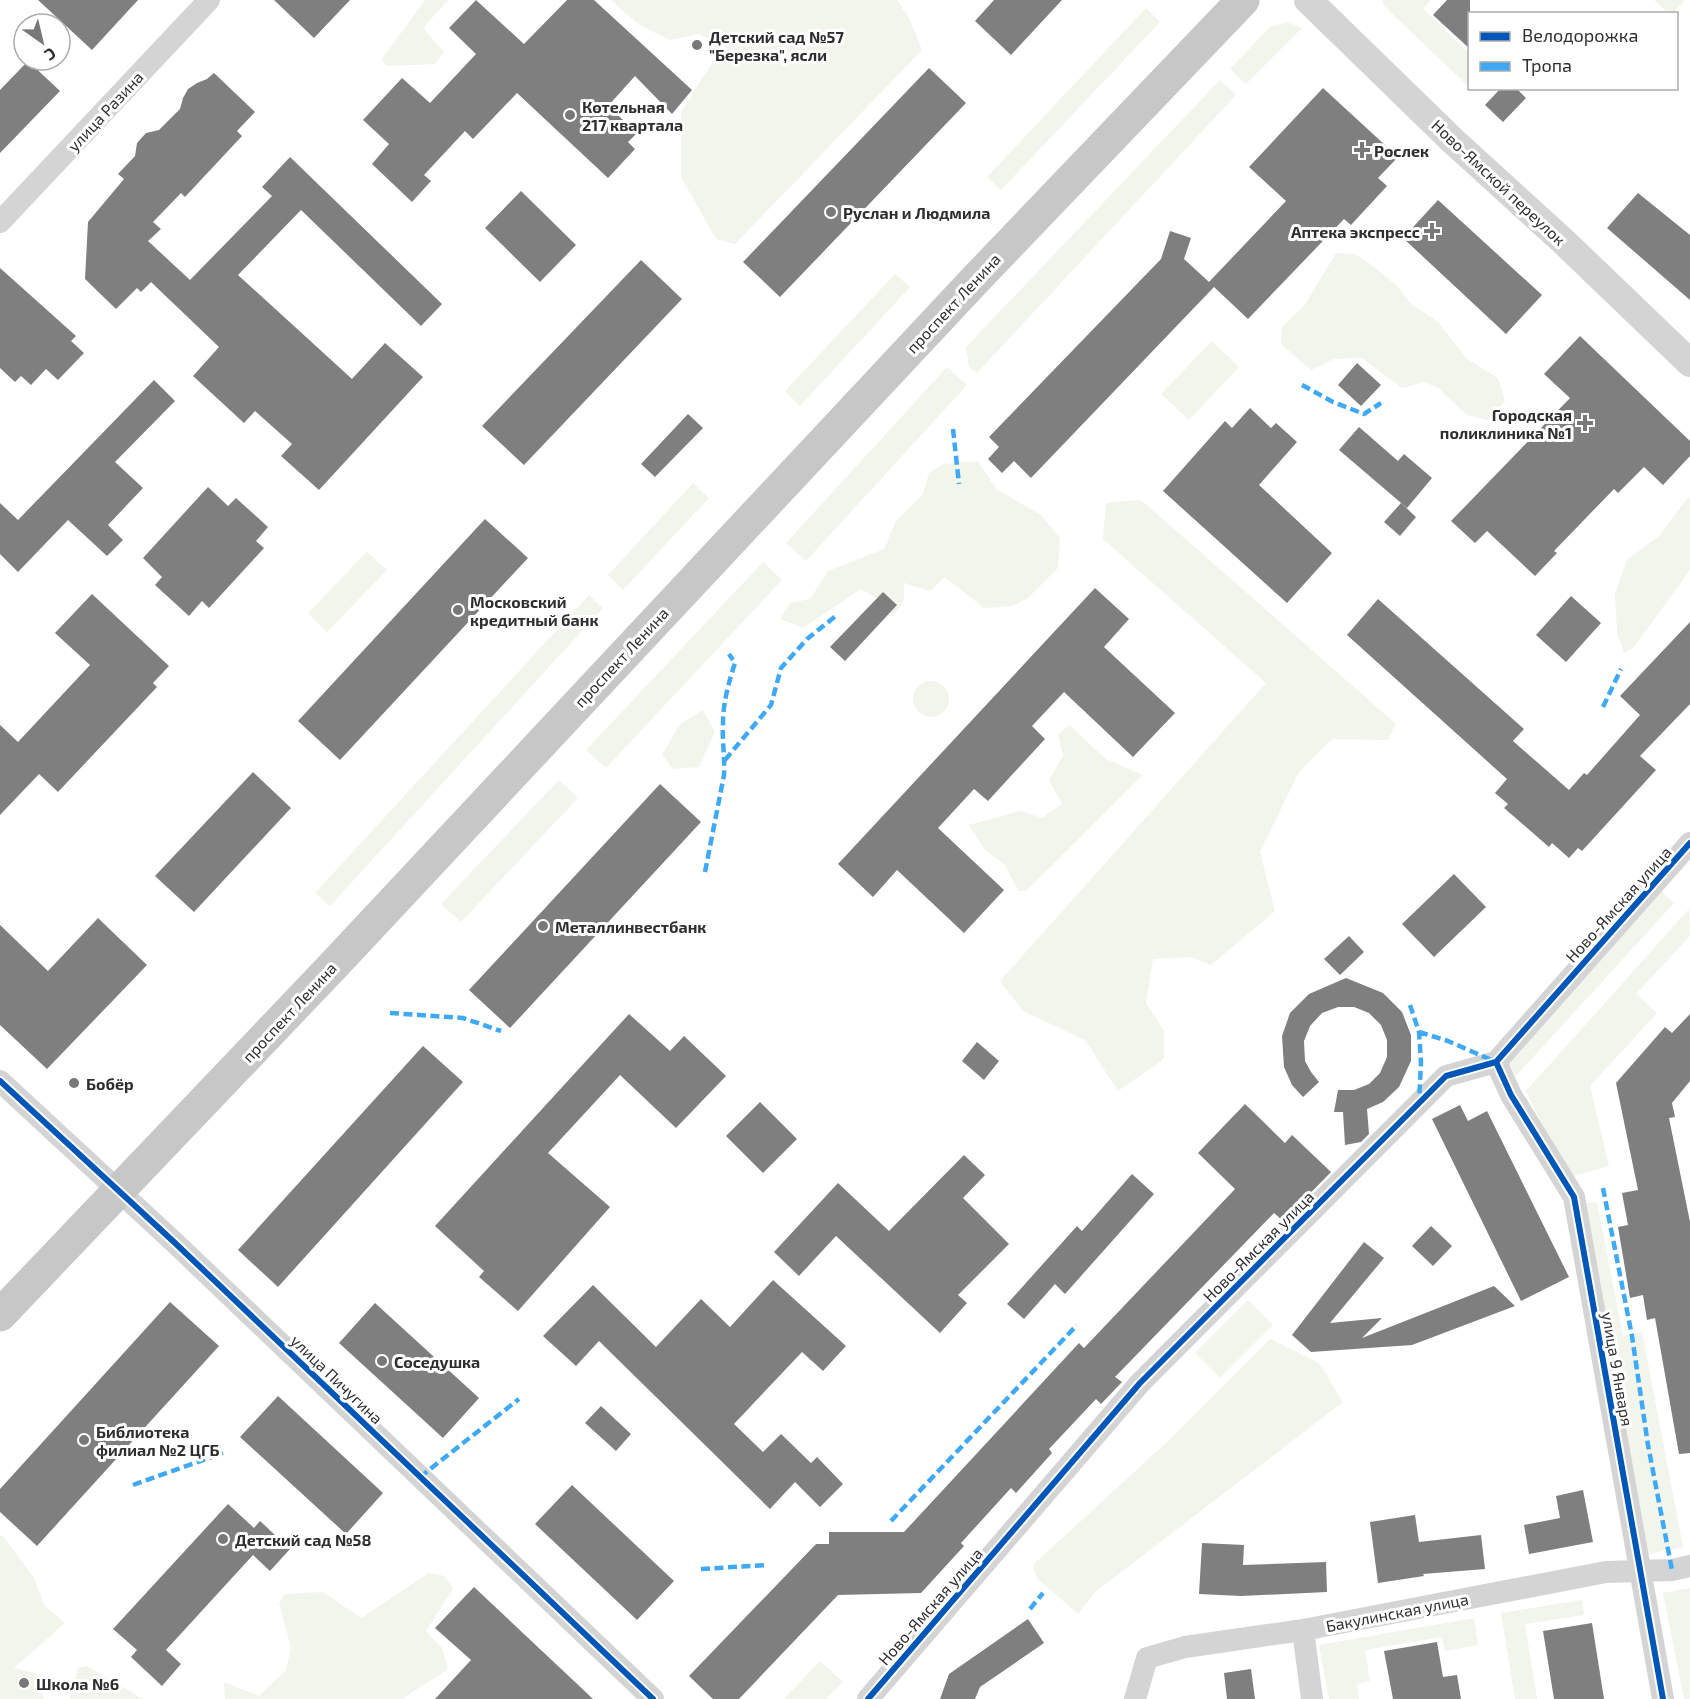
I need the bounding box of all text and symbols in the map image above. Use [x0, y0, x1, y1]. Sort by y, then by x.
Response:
north arrow [12, 12, 72, 72]
legend [1468, 12, 1678, 90]
text: Велодорожка [1522, 24, 1638, 46]
place label: Детский сад №57 "Березка", ясли [709, 27, 844, 64]
marker: Детский сад №57 "Березка", ясли [690, 38, 704, 52]
text: С [41, 44, 60, 65]
text: Тропа [1522, 54, 1572, 76]
street label: улица Разина [63, 67, 147, 155]
place label: Котельная 217 квартала [582, 97, 683, 134]
marker: Котельная 217 квартала [563, 108, 577, 122]
street label: Ново-Ямской переулок [1428, 115, 1570, 250]
place label: Рослек [1374, 141, 1429, 160]
marker: Рослек [1355, 143, 1369, 157]
place label: Руслан и Людмила [843, 203, 990, 222]
marker: Руслан и Людмила [824, 205, 838, 219]
place label: Аптека экспресс [1291, 222, 1420, 241]
marker: Аптека экспресс [1425, 224, 1439, 238]
street label: проспект Ленина [902, 249, 1004, 357]
place label: Городская поликлиника №1 [1440, 405, 1572, 442]
marker: Городская поликлиника №1 [1576, 414, 1594, 432]
place label: Московский кредитный банк [470, 592, 599, 629]
marker: Московский кредитный банк [451, 603, 465, 617]
street label: проспект Ленина [570, 603, 672, 711]
street label: Ново-Ямская улица [1561, 842, 1676, 966]
place label: Металлинвестбанк [555, 917, 706, 936]
marker: Металлинвестбанк [536, 919, 550, 933]
street label: проспект Ленина [238, 958, 340, 1066]
place label: Бобёр [86, 1074, 134, 1093]
marker: Бобёр [67, 1076, 81, 1090]
street label: Ново-Ямская улица [1199, 1187, 1318, 1306]
street label: улица 9 Января [1598, 1310, 1637, 1428]
street label: улица Пичугина [286, 1330, 387, 1428]
place label: Соседушка [394, 1352, 480, 1371]
marker: Соседушка [375, 1354, 389, 1368]
place label: Библиотека филиал №2 ЦГБ [96, 1422, 220, 1459]
marker: Библиотека филиал №2 ЦГБ [77, 1433, 91, 1447]
place label: Детский сад №58 [235, 1530, 371, 1549]
marker: Детский сад №58 [216, 1532, 230, 1546]
street label: Ново-Ямская улица [874, 1544, 987, 1669]
street label: Бакулинская улица [1324, 1589, 1470, 1636]
place label: Школа №6 [36, 1674, 119, 1693]
marker: Школа №6 [17, 1676, 31, 1690]

